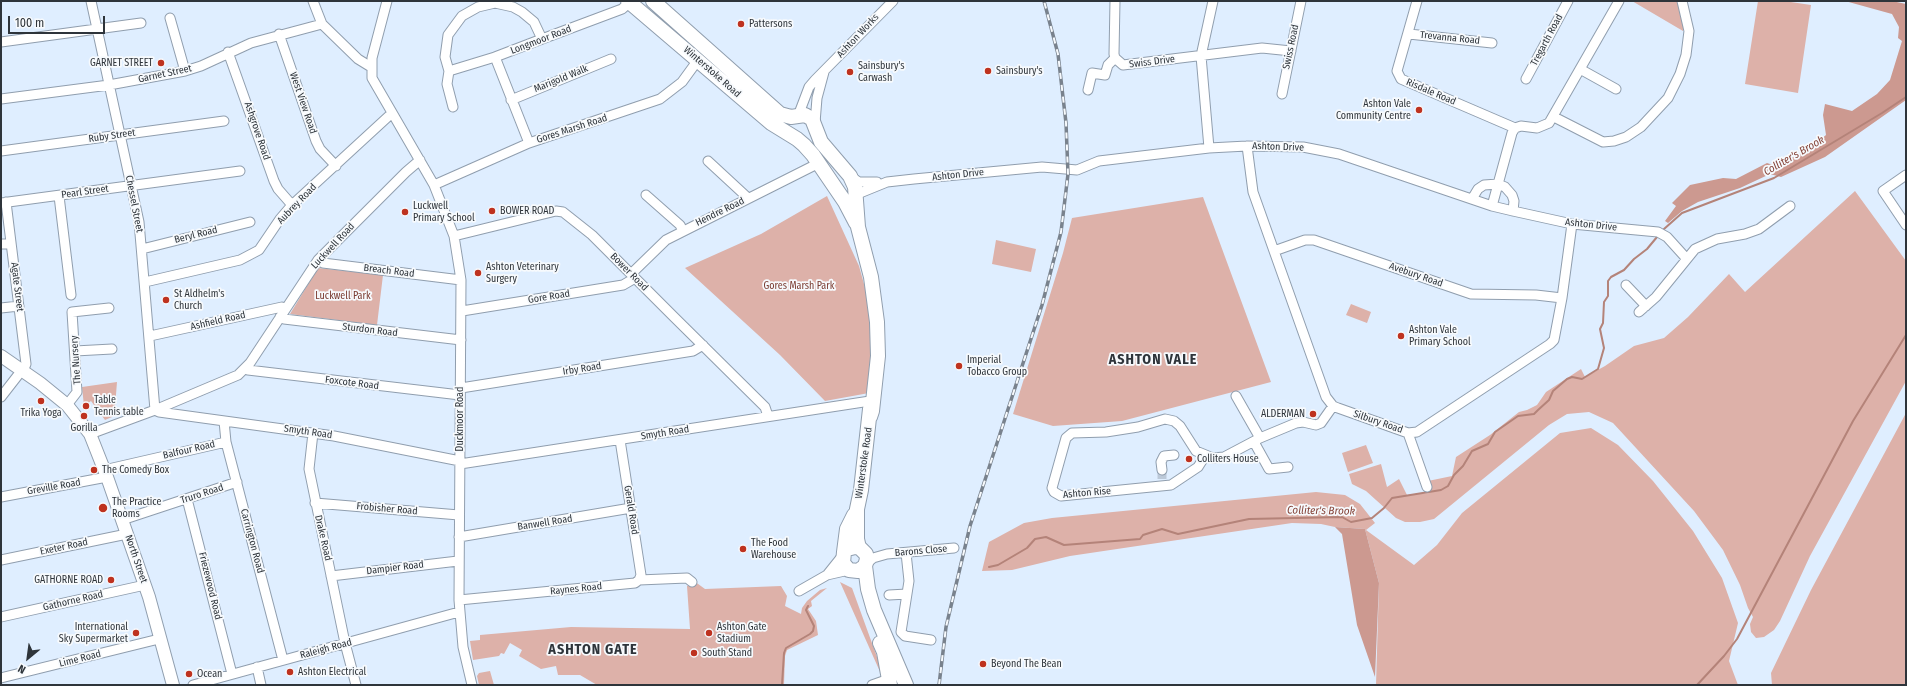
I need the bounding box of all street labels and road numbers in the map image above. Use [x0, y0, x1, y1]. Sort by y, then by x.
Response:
street label: Ashton Works [835, 11, 881, 61]
street label: Tregarth Road [1528, 12, 1566, 68]
street label: Longmoor Road [509, 23, 573, 57]
street label: Swiss Road [1280, 23, 1302, 71]
street label: Trevanna Road [1419, 29, 1481, 47]
street label: Winterstoke Road [681, 44, 743, 100]
street label: Swiss Drive [1128, 53, 1176, 71]
street label: Garnet Street [137, 62, 193, 86]
street label: Marigold Walk [532, 63, 590, 95]
street label: West View Road [287, 71, 319, 135]
street label: Risdale Road [1404, 76, 1458, 108]
street label: Ashgrove Road [242, 101, 272, 161]
street label: Gores Marsh Road [535, 112, 609, 146]
street label: Ruby Street [88, 127, 136, 145]
street label: Ashton Drive [1252, 140, 1304, 154]
street label: Ashton Drive [932, 166, 984, 184]
street label: Chessel Street [123, 174, 145, 234]
street label: Aubrey Road [275, 181, 319, 227]
street label: Pearl Street [61, 183, 109, 201]
street label: Hendre Road [694, 195, 746, 229]
street label: Ashton Drive [1565, 216, 1617, 234]
street label: Luckwell Road [309, 221, 357, 271]
street label: Beryl Road [173, 224, 219, 246]
street label: Bower Road [608, 251, 650, 293]
street label: Avebury Road [1387, 260, 1445, 290]
street label: Agate Street [8, 262, 26, 312]
street label: Breach Road [363, 262, 415, 280]
street label: Gore Road [527, 288, 571, 306]
street label: Ashfield Road [189, 309, 247, 333]
street label: Sturdon Road [342, 321, 398, 339]
street label: The Nursery [68, 335, 84, 385]
street label: Irby Road [562, 360, 602, 378]
street label: Foxcote Road [324, 374, 380, 392]
street label: Duckmoor Road [454, 387, 466, 451]
street label: Silbury Road [1352, 408, 1404, 436]
street label: Smyth Road [283, 423, 333, 441]
street label: Smyth Road [640, 423, 690, 443]
street label: Winterstoke Road [853, 427, 875, 499]
street label: Balfour Road [162, 438, 216, 462]
street label: Greville Road [26, 476, 82, 498]
street label: Truro Road [179, 481, 225, 507]
street label: Gerald Road [621, 485, 641, 535]
street label: Ashton Rise [1063, 485, 1111, 501]
street label: Frobisher Road [356, 500, 418, 518]
street label: Carrington Road [238, 508, 266, 574]
street label: Banwell Road [517, 513, 573, 533]
street label: Drake Road [312, 514, 334, 562]
street label: North Street [122, 533, 150, 585]
street label: Exeter Road [39, 536, 89, 558]
street label: Barons Close [894, 543, 948, 559]
street label: Friezewood Road [196, 551, 224, 621]
street label: Dampier Road [366, 559, 424, 577]
street label: Raynes Road [549, 580, 603, 598]
street label: Gathorne Road [42, 588, 104, 614]
street label: Raleigh Road [299, 636, 353, 662]
street label: Lime Road [58, 648, 102, 670]

